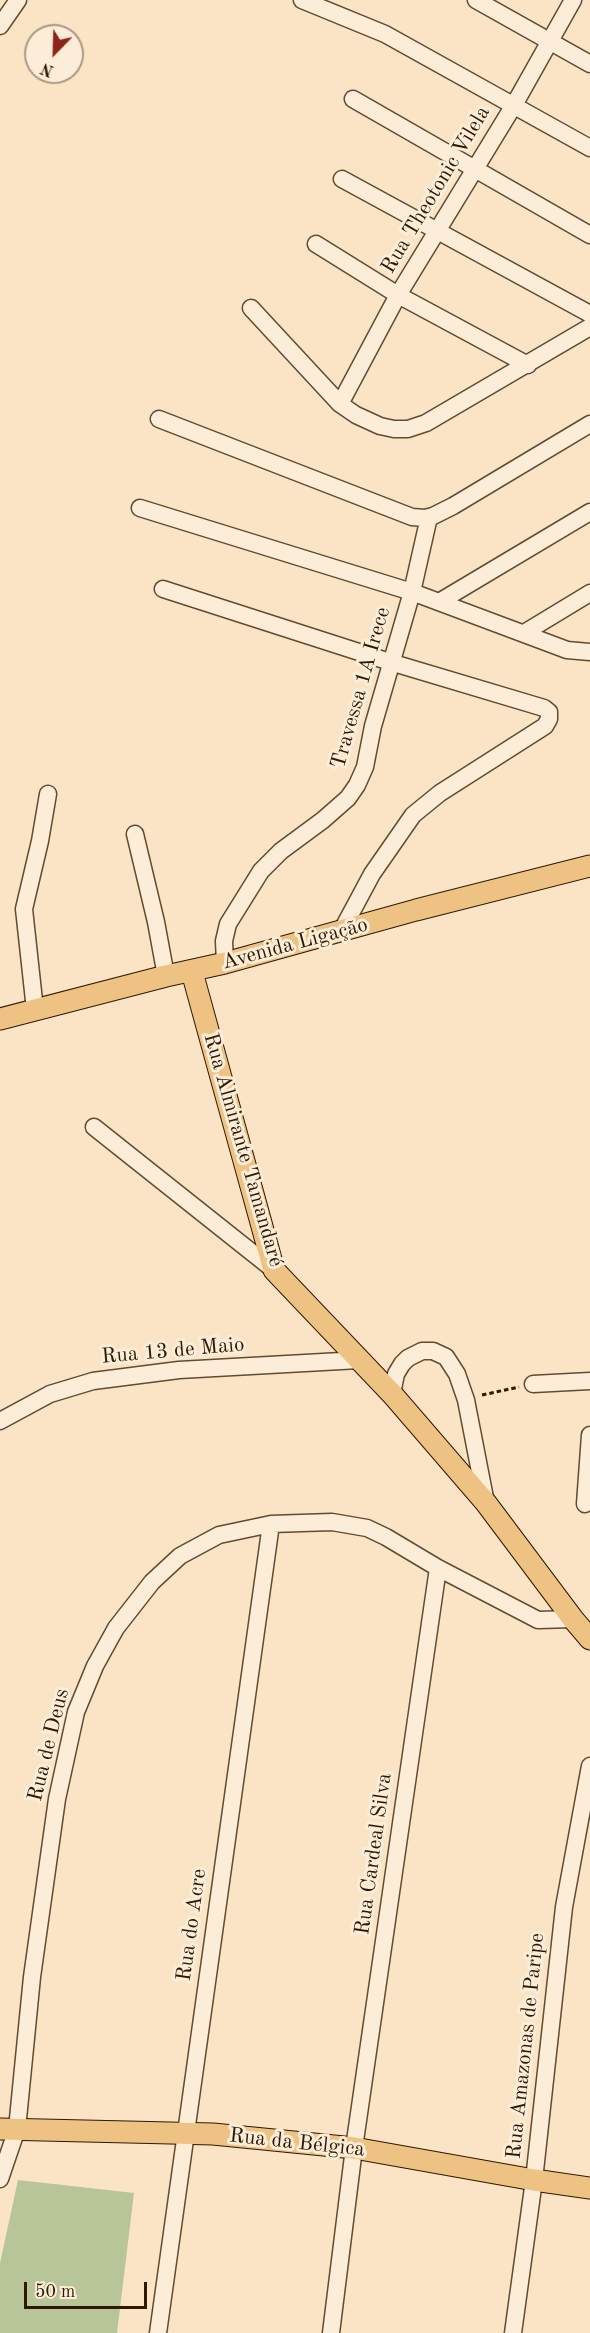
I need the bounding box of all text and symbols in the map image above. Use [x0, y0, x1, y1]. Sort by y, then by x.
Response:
north arrow [24, 24, 84, 84]
text: N [39, 59, 57, 78]
street label: Rua Theotonic Vilela [376, 102, 496, 278]
street label: Travessa 1A Irece [326, 604, 396, 772]
street label: Avenida Ligação [219, 912, 371, 976]
street label: Rua Almirante Tamandaré [198, 1030, 288, 1270]
street label: Rua 13 de Maio [101, 1332, 245, 1370]
street label: Rua de Deus [23, 1686, 75, 1804]
street label: Rua Cardeal Silva [350, 1771, 398, 1937]
street label: Rua do Acre [172, 1867, 212, 1983]
street label: Rua Amazonas de Paripe [502, 1932, 550, 2160]
street label: Rua da Bélgica [228, 2123, 366, 2163]
scale bar [27, 2270, 150, 2308]
text: 50 m [35, 2283, 75, 2301]

